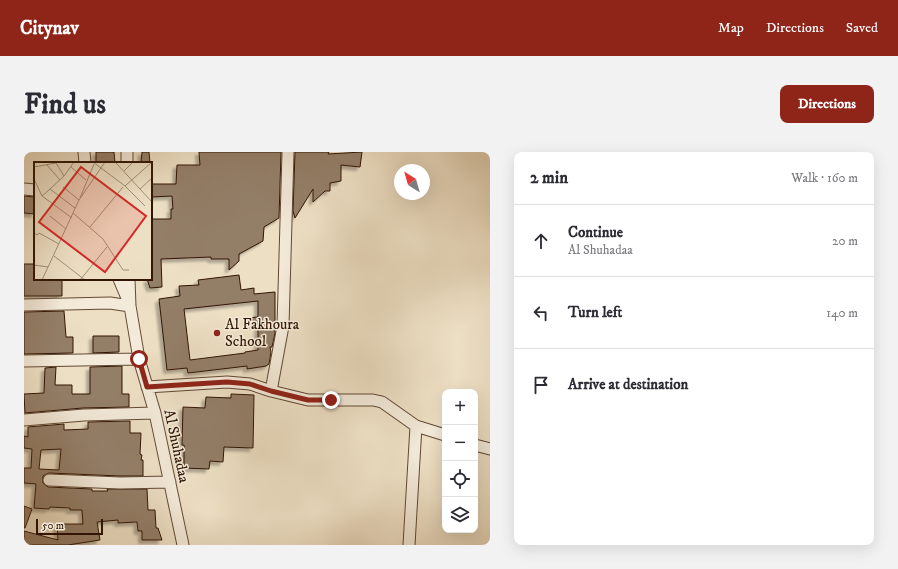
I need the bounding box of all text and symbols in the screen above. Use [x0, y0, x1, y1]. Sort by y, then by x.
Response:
text: Citynav [20, 17, 79, 40]
text: Map [718, 19, 744, 37]
text: Directions [766, 19, 824, 37]
text: Saved [846, 19, 878, 37]
button: Directions [780, 85, 874, 123]
text: Find us [24, 87, 106, 122]
inset map [34, 162, 152, 280]
north arrow [394, 164, 430, 200]
text: 2 min [530, 167, 568, 189]
text: Walk · 160 m [791, 170, 858, 186]
text: Continue [568, 223, 623, 242]
icon: ahead [530, 230, 552, 252]
text: 20 m [832, 233, 858, 249]
text: Al Shuhadaa [568, 242, 633, 258]
icon: left [530, 302, 552, 324]
text: Turn left [568, 303, 622, 322]
text: 140 m [826, 305, 858, 321]
place label: Al Fakhoura School [225, 315, 300, 351]
marker: Al Fakhoura School [212, 328, 222, 338]
route start [130, 350, 148, 368]
icon: arrive [530, 374, 552, 396]
text: Arrive at destination [568, 375, 688, 394]
map controls [442, 389, 478, 533]
button: + [442, 389, 478, 425]
route end [322, 391, 340, 409]
street label: Al Shuhadaa [159, 408, 194, 485]
button: − [442, 425, 478, 461]
button: locate [442, 461, 478, 497]
button: layers [442, 497, 478, 533]
scale bar [36, 517, 103, 536]
text: 50 m [42, 519, 64, 533]

